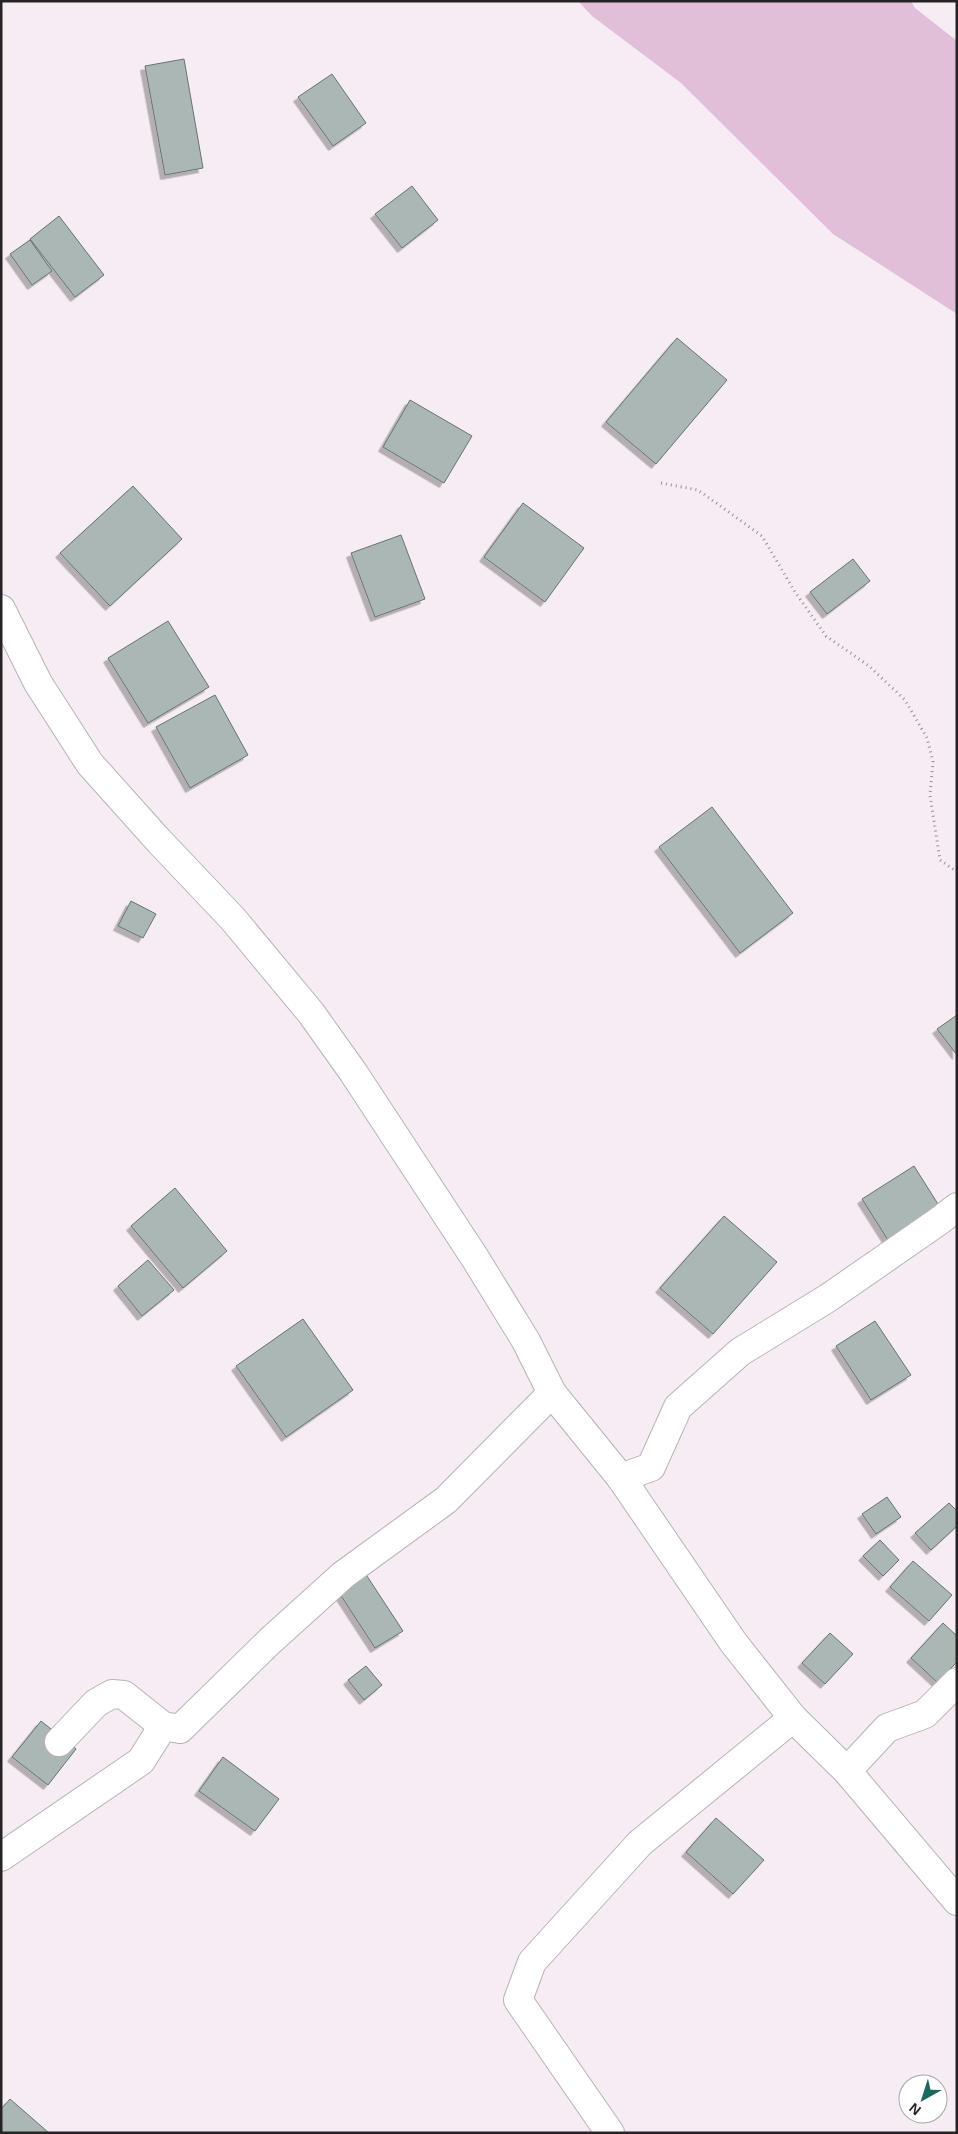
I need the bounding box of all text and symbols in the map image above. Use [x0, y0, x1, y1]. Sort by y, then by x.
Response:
north arrow [898, 2074, 948, 2124]
text: N [906, 2100, 924, 2119]

